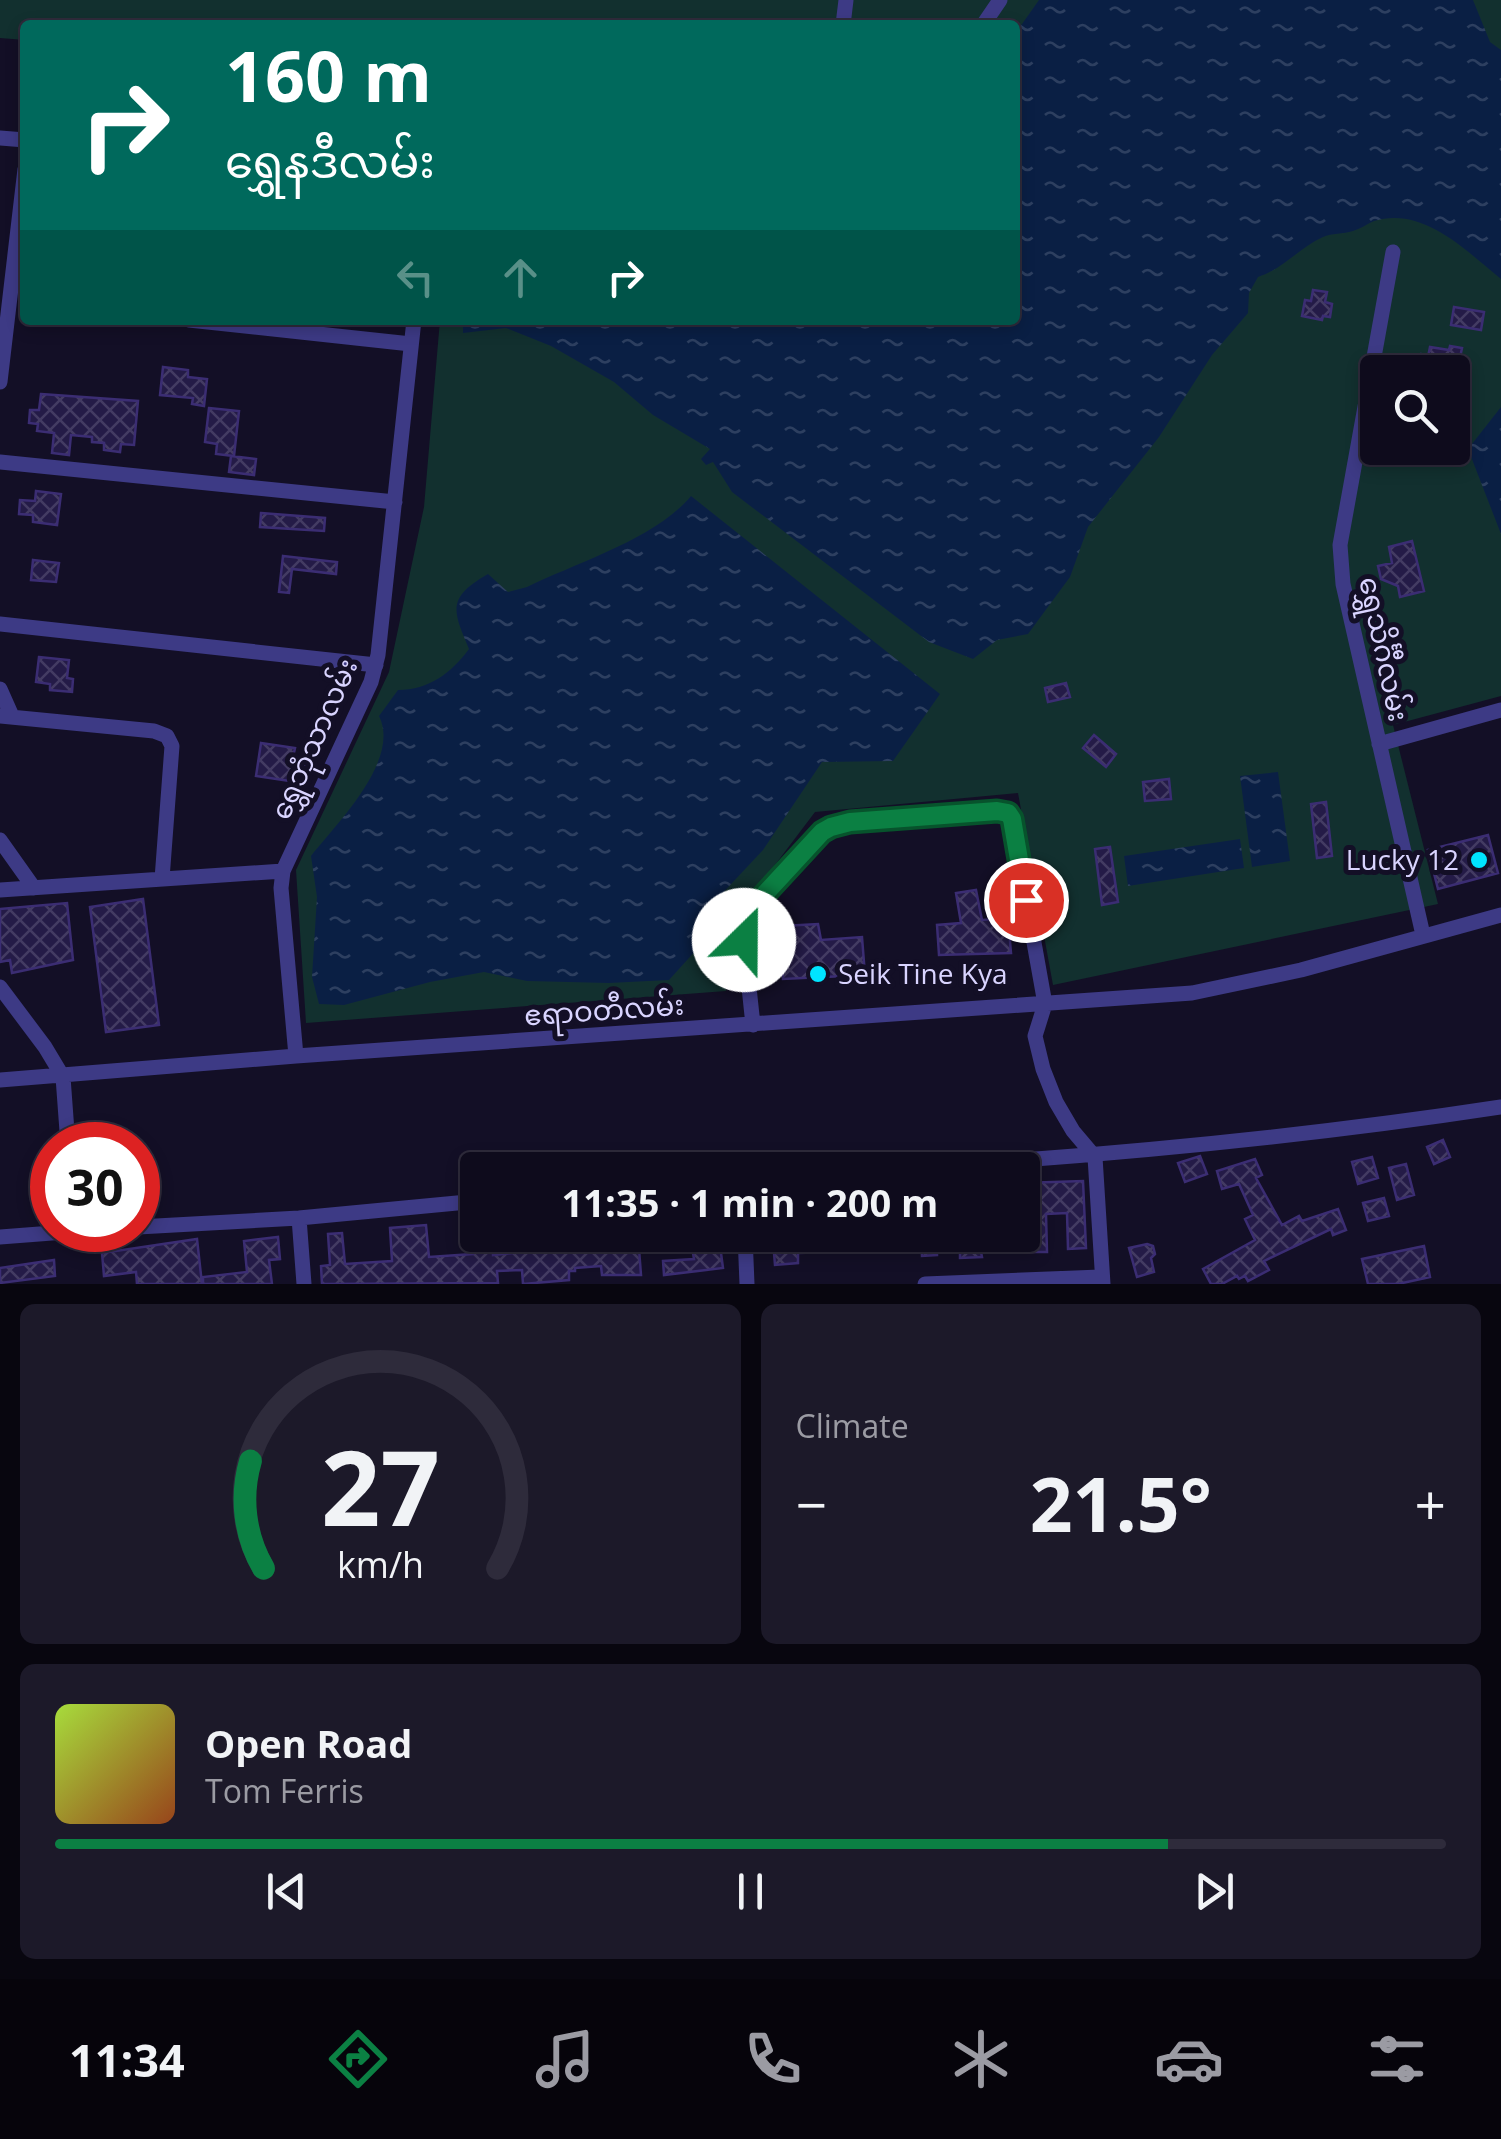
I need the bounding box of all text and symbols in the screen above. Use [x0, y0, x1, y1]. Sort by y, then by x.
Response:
text: 160 m [225, 27, 432, 123]
icon: right [60, 60, 190, 190]
text: ရွှေနဒီလမ်း [225, 130, 435, 191]
icon: left [388, 250, 443, 305]
icon: ahead [493, 250, 548, 305]
icon: right [598, 250, 653, 305]
map controls [1360, 355, 1470, 465]
button: search [1360, 355, 1470, 465]
street label: ရွှေသိင်္ဂီလမ်း [1346, 573, 1419, 726]
street label: ရွှေဘုံသာလမ်း [261, 652, 370, 827]
place label: Lucky 12 [1346, 840, 1459, 878]
marker: Lucky 12 [1468, 849, 1490, 871]
pin [984, 858, 1069, 943]
icon: arrive [999, 873, 1054, 928]
position arrow [692, 888, 796, 992]
place label: Seik Tine Kya [838, 954, 1008, 992]
marker: Seik Tine Kya [807, 963, 829, 985]
street label: ဧရာဝတီလမ်း [523, 984, 686, 1039]
speed limit sign: 30 [30, 1122, 160, 1252]
text: 11:35 · 1 min · 200 m [562, 1176, 938, 1228]
text: Climate [796, 1404, 909, 1447]
text: 27 [321, 1415, 440, 1556]
text: 21.5° [1030, 1452, 1212, 1554]
text: − [796, 1466, 827, 1541]
text: + [1415, 1466, 1446, 1541]
text: km/h [337, 1540, 424, 1588]
text: Open Road [205, 1717, 412, 1769]
text: Tom Ferris [205, 1769, 364, 1812]
icon: previous [259, 1864, 314, 1919]
icon: pause [723, 1864, 778, 1919]
icon: next [1187, 1864, 1242, 1919]
icon: directions [323, 2024, 393, 2094]
icon: music [530, 2024, 600, 2094]
icon: phone [738, 2024, 808, 2094]
icon: climate [946, 2024, 1016, 2094]
icon: car [1154, 2024, 1224, 2094]
icon: filters [1362, 2024, 1432, 2094]
text: 11:34 [69, 2029, 185, 2090]

